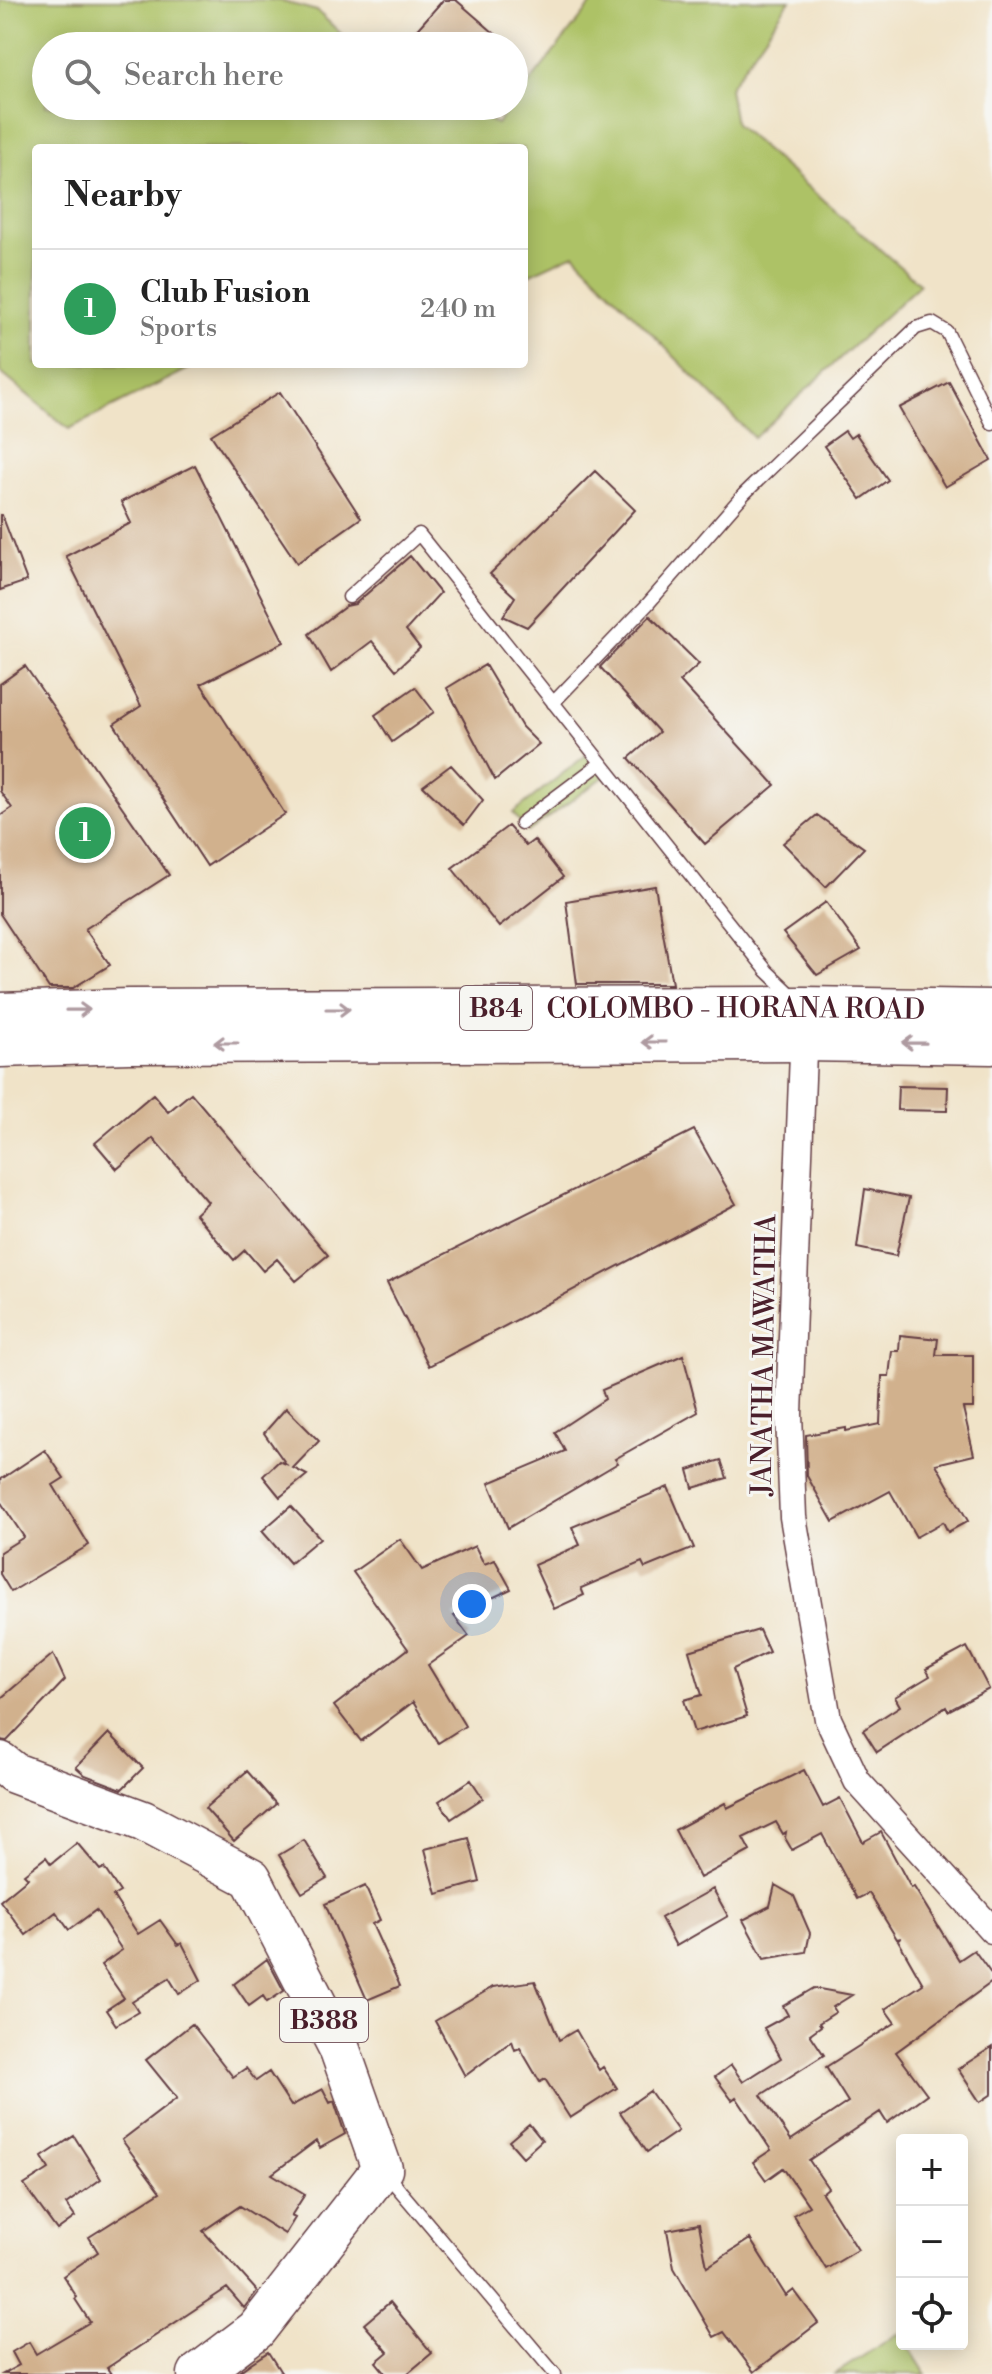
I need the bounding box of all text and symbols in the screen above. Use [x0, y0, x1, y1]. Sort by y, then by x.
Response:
search box [32, 32, 528, 120]
icon: search [60, 54, 104, 98]
text: Search here [124, 57, 284, 95]
text: Nearby [64, 175, 182, 217]
text: Club Fusion [140, 274, 310, 312]
text: 1 [84, 293, 96, 325]
text: 240 m [420, 293, 496, 325]
text: Sports [140, 312, 217, 344]
pin: 1 [59, 803, 111, 863]
road number: B84 [460, 986, 532, 1030]
street label: COLOMBO - HORANA ROAD [547, 991, 926, 1028]
one-way arrow [324, 1001, 351, 1017]
one-way arrow [64, 1003, 91, 1018]
one-way arrow [641, 1034, 668, 1050]
one-way arrow [213, 1035, 240, 1051]
one-way arrow [901, 1035, 928, 1050]
street label: JANATHA MAWATHA [745, 1213, 784, 1497]
your location [452, 1584, 492, 1624]
road number: B388 [280, 1998, 368, 2042]
map controls [896, 2134, 968, 2350]
button: + [896, 2134, 968, 2206]
button: − [896, 2206, 968, 2278]
button: locate [896, 2278, 968, 2350]

